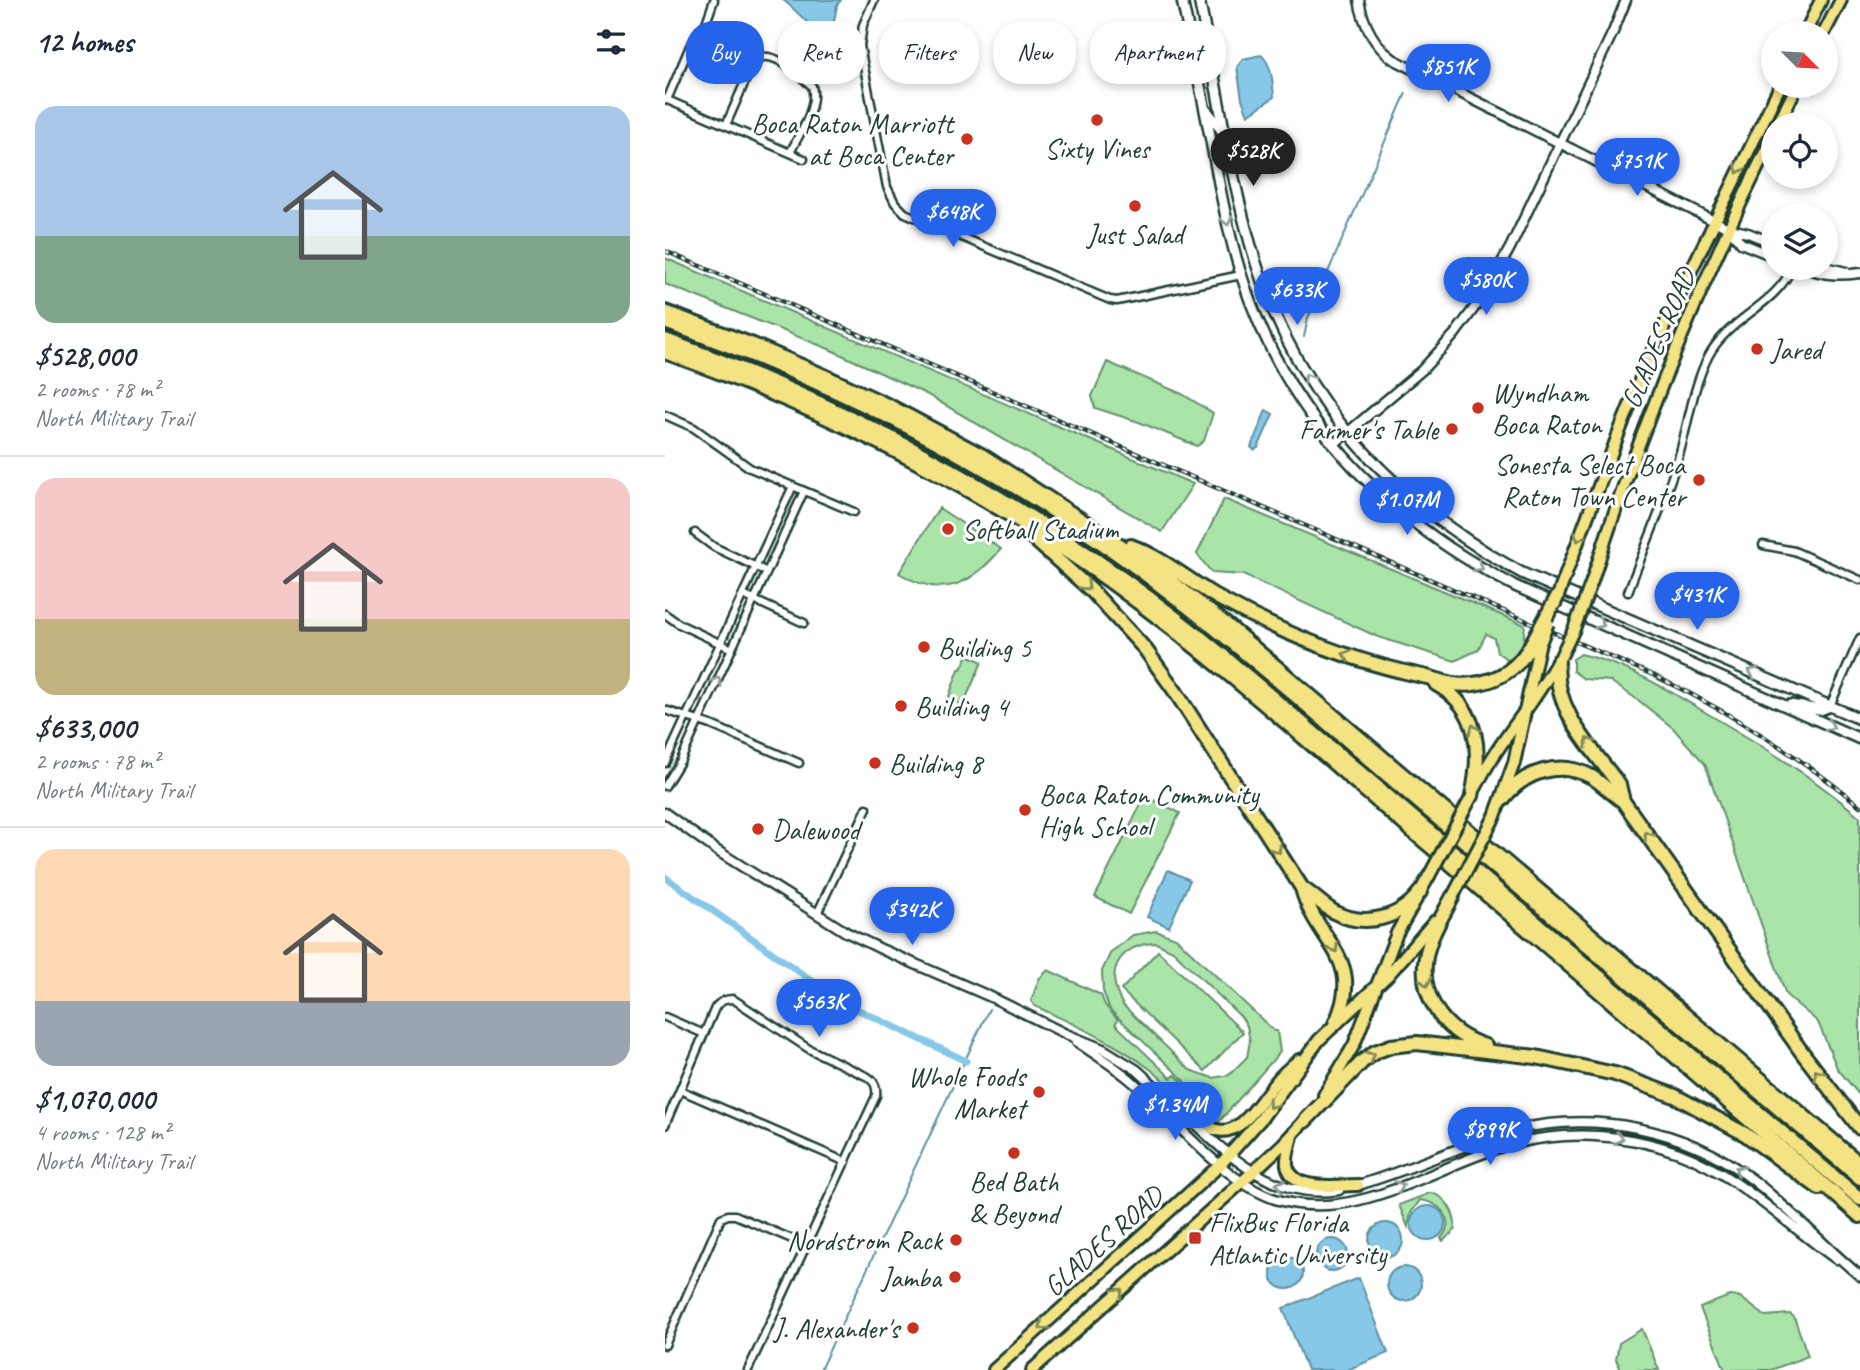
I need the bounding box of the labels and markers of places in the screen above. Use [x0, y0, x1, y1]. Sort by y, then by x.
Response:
pin: $851K [1399, 44, 1497, 104]
place label: Boca Raton Marriott at Boca Center [751, 106, 956, 173]
marker: Sixty Vines [1089, 112, 1105, 128]
pin: $528K [1204, 128, 1302, 188]
marker: Boca Raton Marriott at Boca Center [959, 131, 975, 147]
place label: Sixty Vines [1045, 131, 1152, 166]
pin: $751K [1588, 138, 1686, 198]
pin: $648K [904, 190, 1002, 249]
marker: Just Salad [1127, 198, 1143, 214]
place label: Just Salad [1085, 217, 1187, 252]
pin: $580K [1437, 258, 1535, 317]
pin: $633K [1248, 268, 1346, 327]
place label: Jared [1769, 332, 1826, 367]
marker: Jared [1749, 341, 1765, 357]
place label: Wyndham Boca Raton [1492, 375, 1603, 442]
marker: Wyndham Boca Raton [1470, 400, 1486, 416]
place label: Farmer's Table [1299, 412, 1440, 447]
marker: Farmer's Table [1444, 421, 1460, 437]
place label: Sonesta Select Boca Raton Town Center [1494, 447, 1688, 514]
marker: Sonesta Select Boca Raton Town Center [1691, 472, 1707, 488]
pin: $1.07M [1350, 477, 1464, 537]
place label: Softball Stadium [962, 512, 1120, 547]
marker: Softball Stadium [940, 521, 956, 537]
pin: $431K [1648, 572, 1746, 632]
place label: Building 5 [938, 630, 1032, 665]
marker: Building 5 [916, 639, 932, 655]
place label: Building 4 [915, 689, 1010, 724]
marker: Building 4 [893, 698, 909, 714]
place label: Building 8 [889, 746, 984, 781]
marker: Building 8 [867, 755, 883, 771]
place label: Boca Raton Community High School [1039, 777, 1261, 844]
marker: Boca Raton Community High School [1017, 802, 1033, 818]
place label: Dalewood [772, 812, 863, 847]
marker: Dalewood [750, 821, 766, 837]
pin: $342K [863, 888, 961, 947]
pin: $563K [770, 979, 868, 1039]
place label: Whole Foods Market [908, 1059, 1029, 1126]
pin: $1.34M [1118, 1082, 1232, 1142]
marker: Whole Foods Market [1031, 1084, 1047, 1100]
pin: $899K [1441, 1108, 1539, 1167]
marker: Bed Bath & Beyond [1006, 1145, 1022, 1161]
place label: Bed Bath & Beyond [969, 1164, 1063, 1231]
place label: FlixBus Florida Atlantic University [1209, 1205, 1389, 1272]
place label: Nordstrom Rack [787, 1223, 944, 1258]
marker: FlixBus Florida Atlantic University [1187, 1230, 1203, 1246]
marker: Nordstrom Rack [948, 1232, 964, 1248]
place label: Jamba [879, 1260, 943, 1295]
marker: Jamba [947, 1269, 963, 1285]
place label: J. Alexander's [772, 1311, 901, 1346]
marker: J. Alexander's [905, 1320, 921, 1336]

